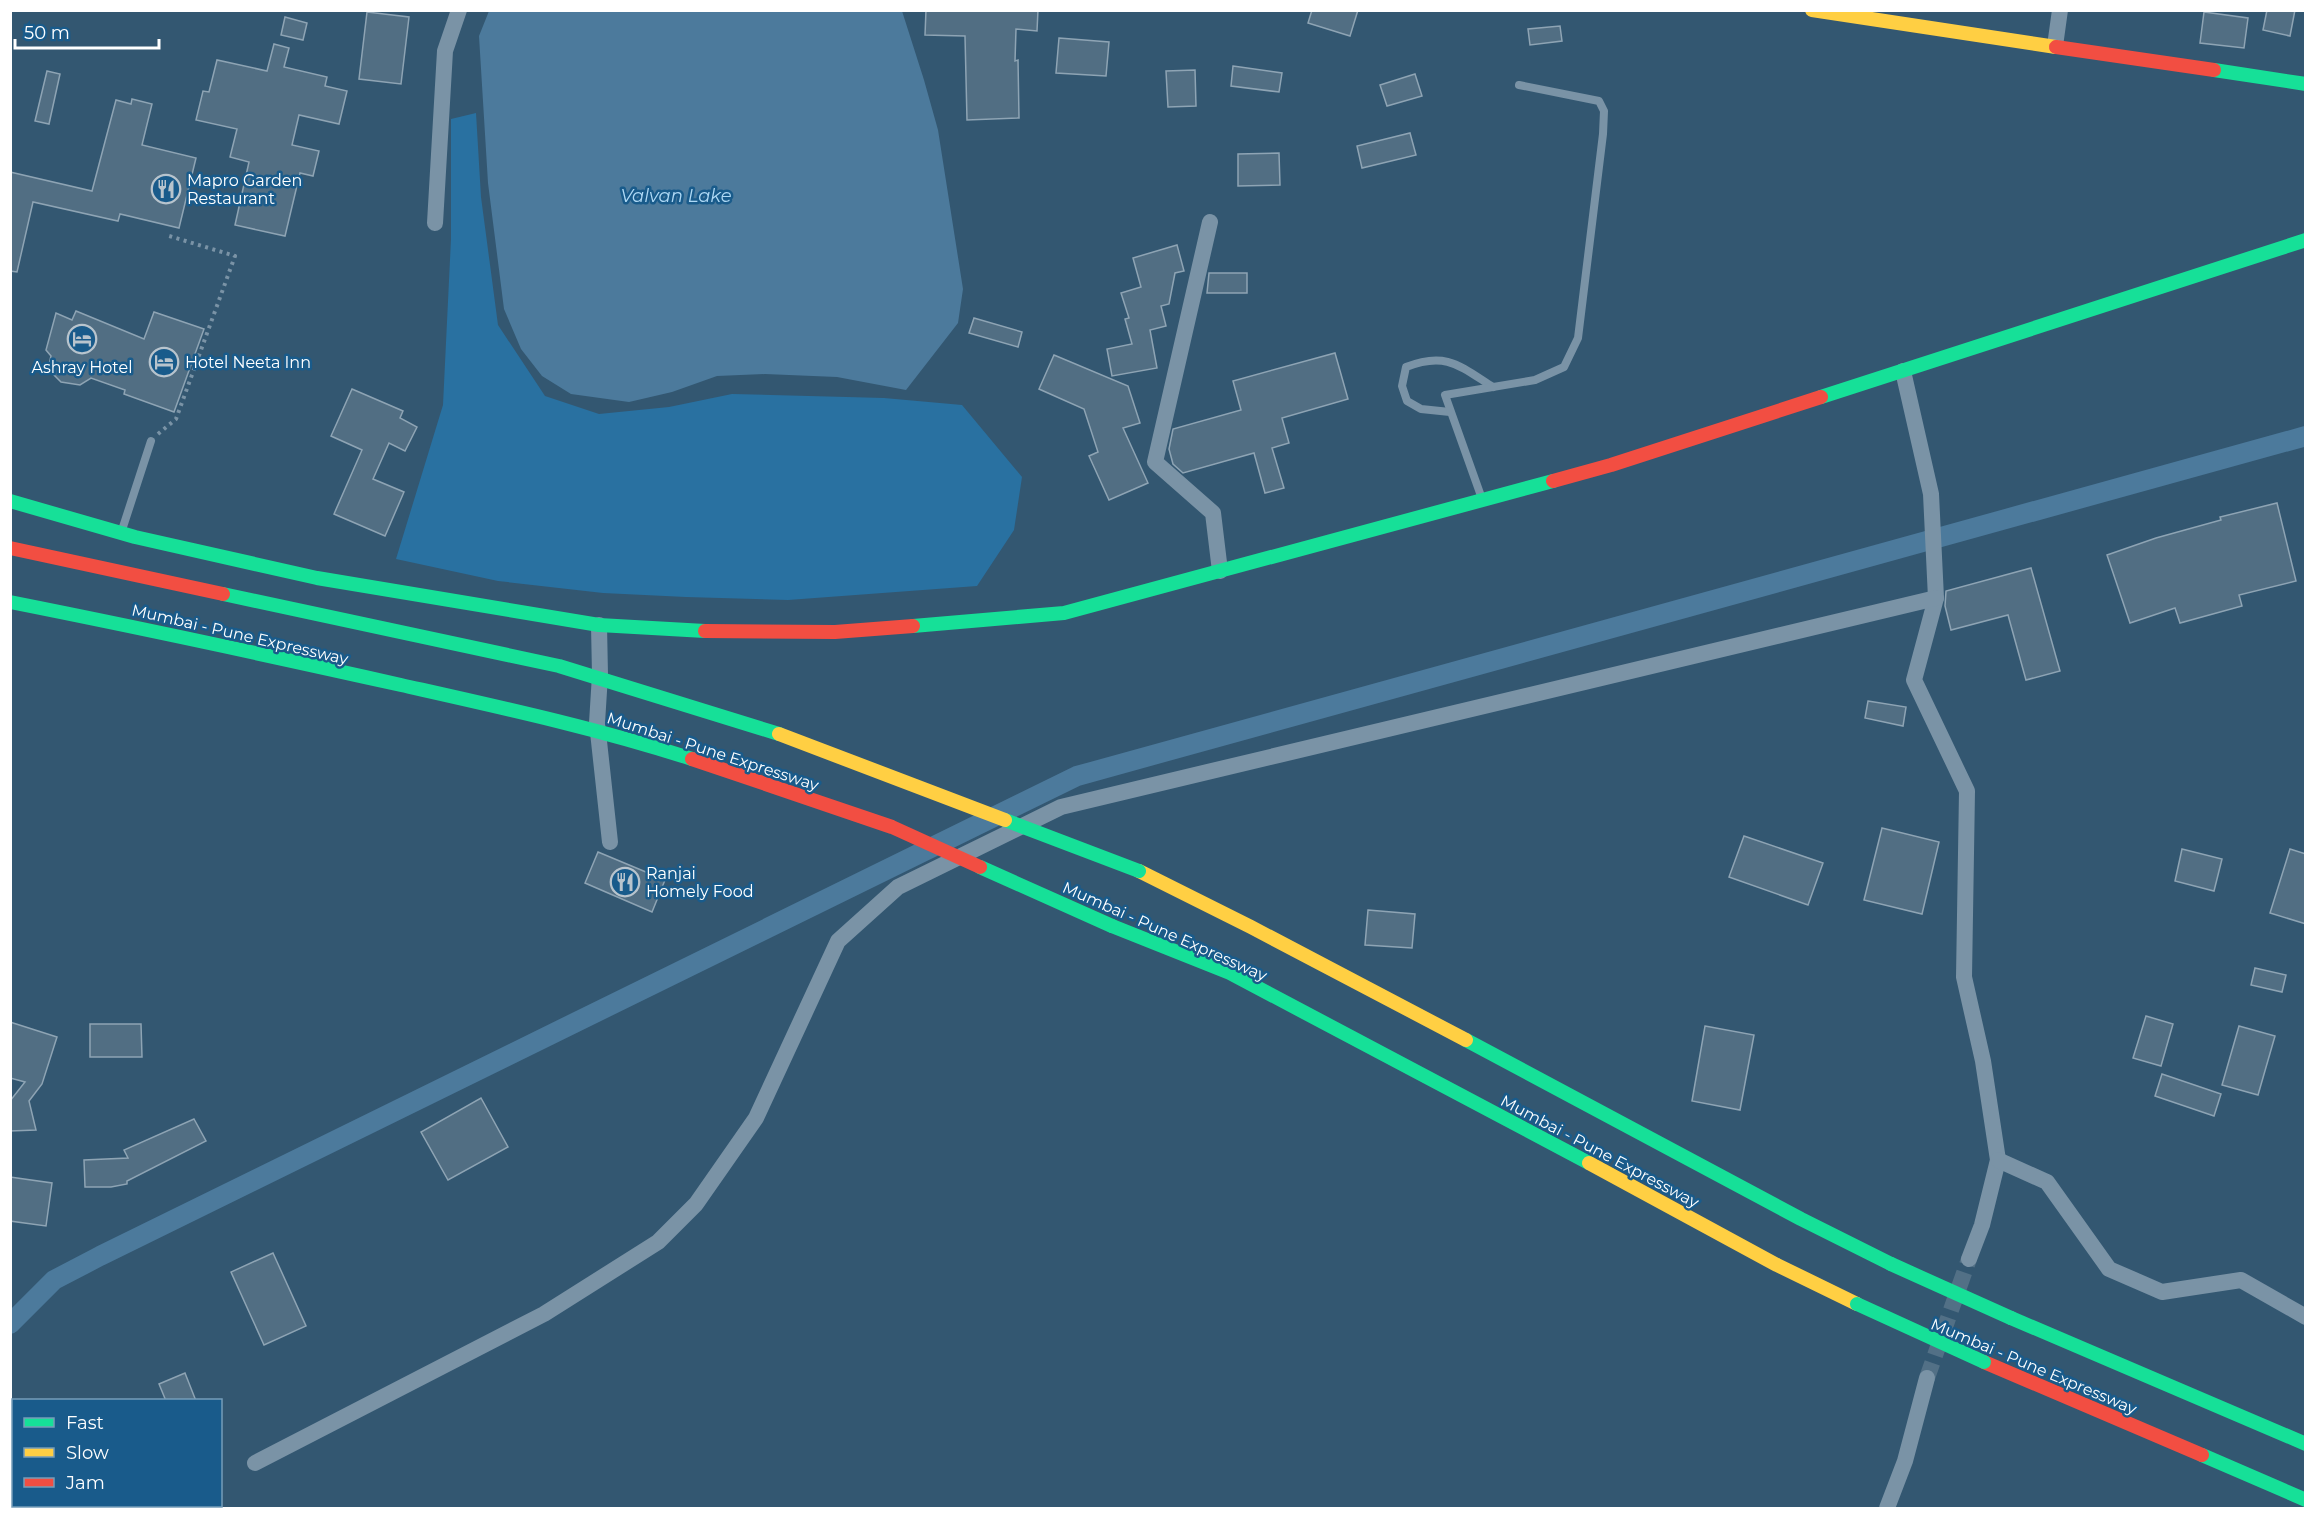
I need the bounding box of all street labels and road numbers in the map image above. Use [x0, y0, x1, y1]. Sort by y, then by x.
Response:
street label: Mumbai - Pune Expressway [130, 600, 350, 669]
street label: Mumbai - Pune Expressway [604, 708, 822, 795]
street label: Mumbai - Pune Expressway [1060, 878, 1270, 985]
street label: Mumbai - Pune Expressway [1497, 1091, 1702, 1212]
street label: Mumbai - Pune Expressway [1928, 1314, 2140, 1419]

